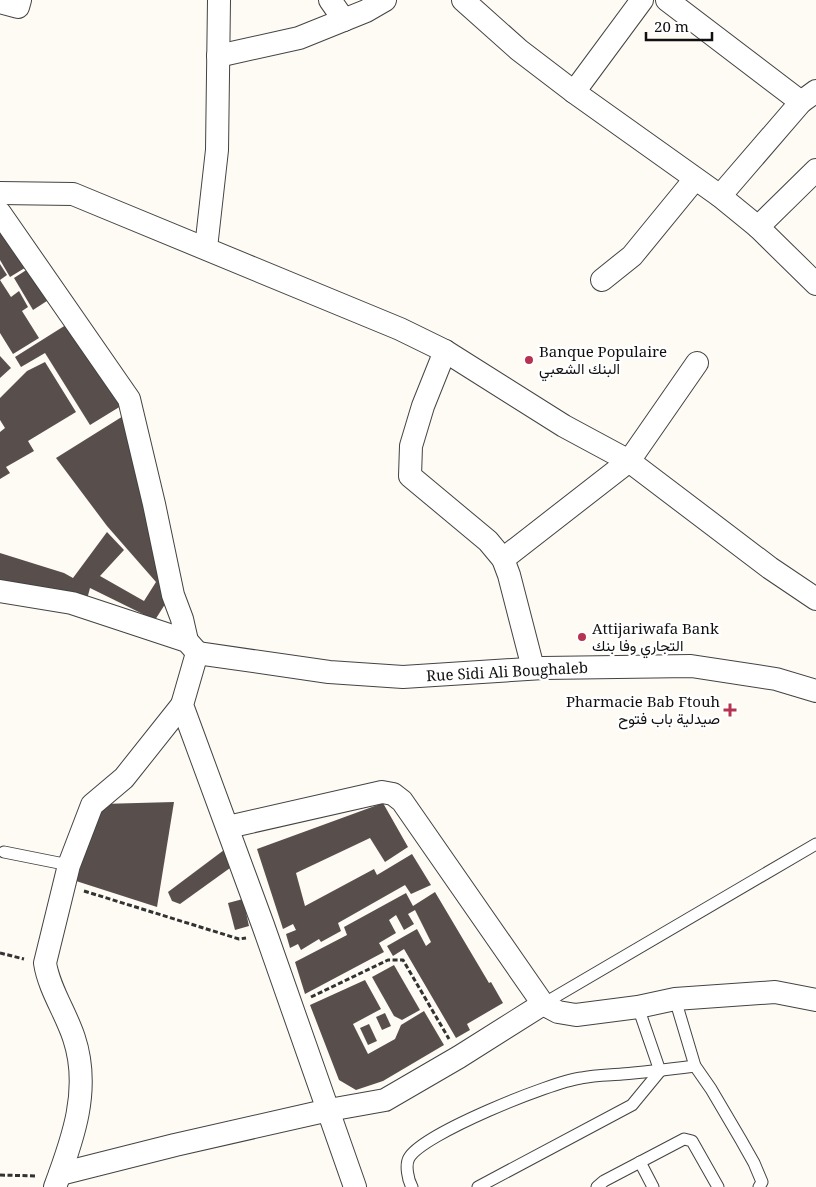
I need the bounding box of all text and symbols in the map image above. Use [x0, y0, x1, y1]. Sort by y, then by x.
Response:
scale bar [646, 10, 712, 42]
text: 20 m [654, 16, 689, 36]
place label: Banque Populaire البنك الشعبي [539, 341, 667, 382]
marker: Banque Populaire البنك الشعبي [523, 354, 535, 366]
place label: Attijariwafa Bank التجاري وفا بنك [592, 618, 719, 659]
marker: Attijariwafa Bank التجاري وفا بنك [576, 631, 588, 643]
street label: Rue Sidi Ali Boughaleb [426, 657, 588, 685]
place label: Pharmacie Bab Ftouh صيدلية باب فتوح [566, 691, 720, 730]
marker: Pharmacie Bab Ftouh صيدلية باب فتوح [724, 704, 736, 716]

